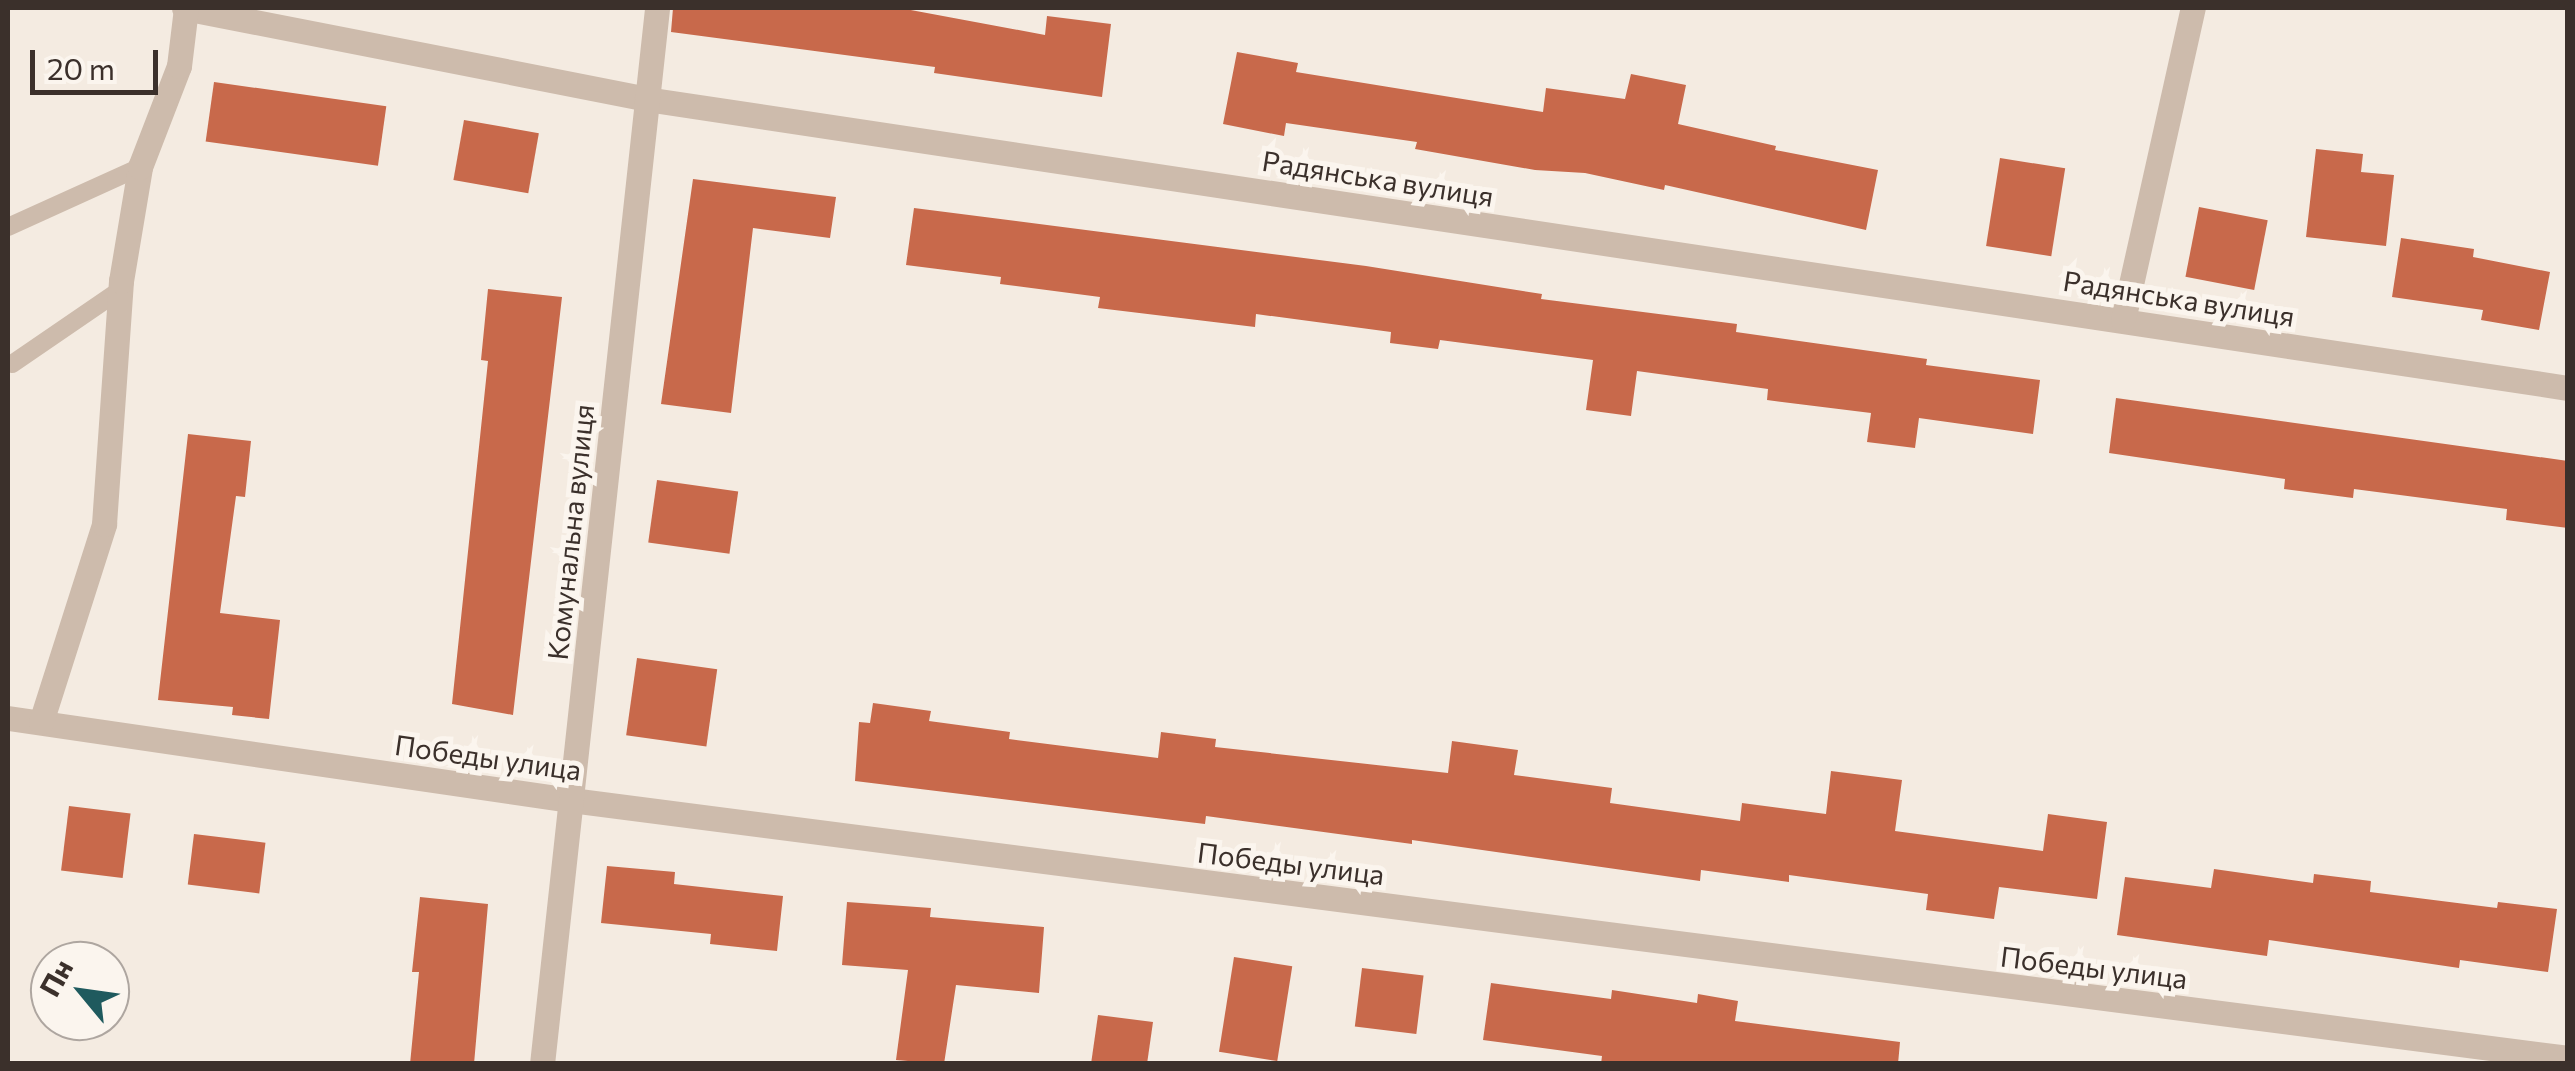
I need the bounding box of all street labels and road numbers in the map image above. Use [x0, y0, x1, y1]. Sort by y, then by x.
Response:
street label: Радянська вулиця [1260, 143, 1496, 213]
street label: Радянська вулиця [2061, 263, 2297, 333]
street label: Комунальна вулиця [540, 402, 600, 662]
street label: Победы улица [393, 727, 583, 787]
street label: Победы улица [1196, 835, 1386, 891]
street label: Победы улица [1999, 939, 2189, 995]

